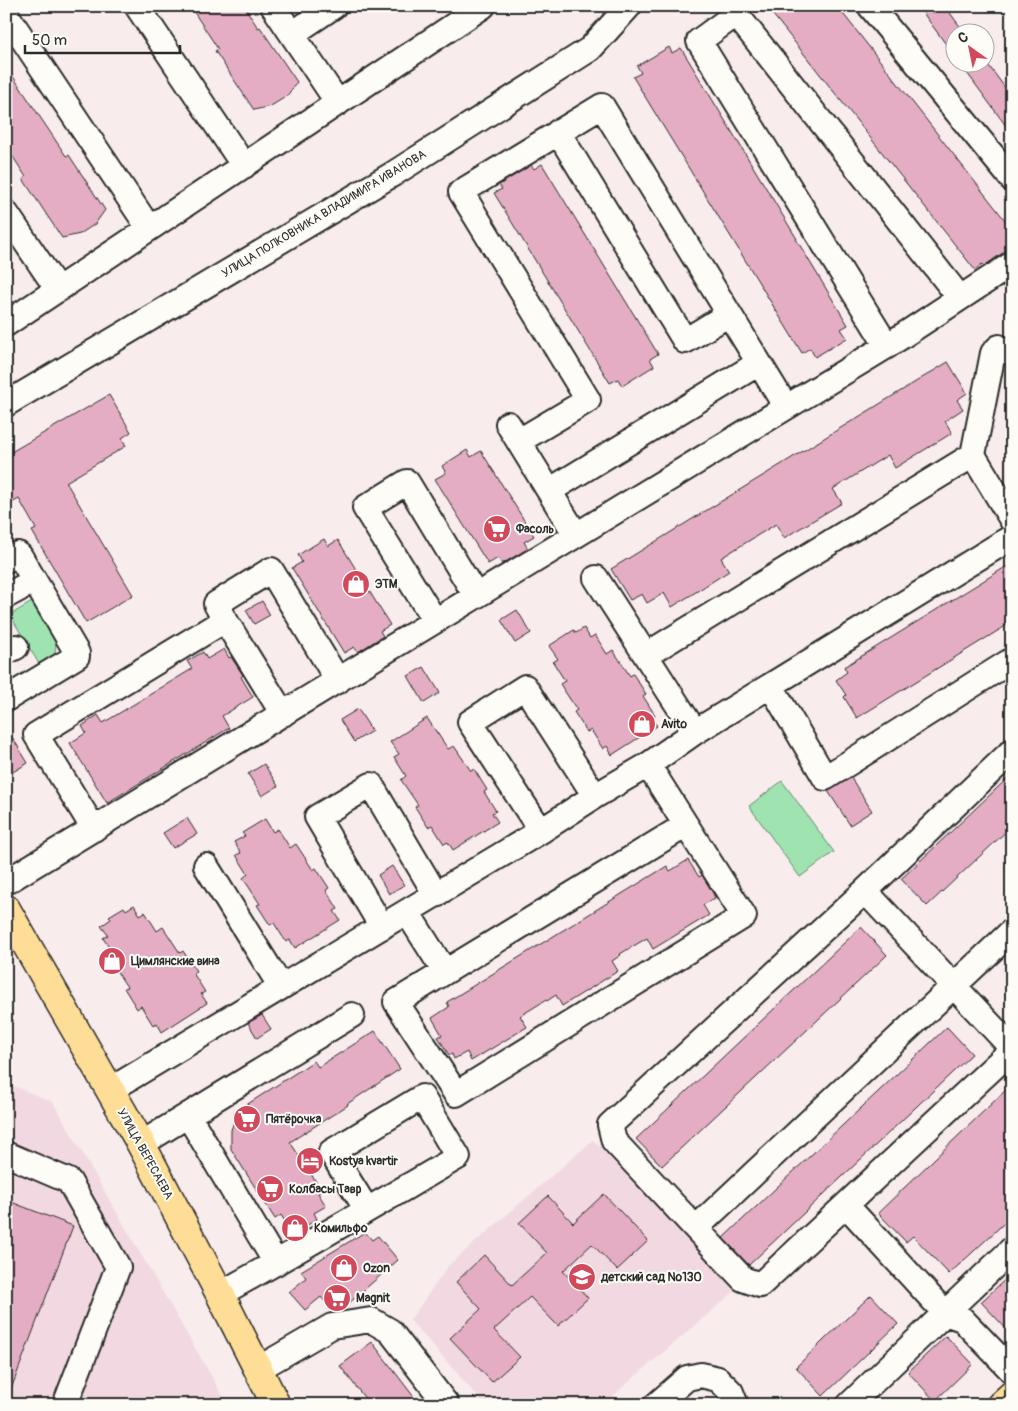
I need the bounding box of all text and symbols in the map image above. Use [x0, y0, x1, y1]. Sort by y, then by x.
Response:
scale bar [25, 22, 180, 54]
north arrow [946, 22, 996, 72]
text: С [955, 28, 972, 47]
text: 50 m [32, 31, 67, 50]
street label: УЛИЦА ПОЛКОВНИКА ВЛАДИМИРА ИВАНОВА [219, 147, 429, 281]
supermarket icon: Фасоль [482, 514, 512, 544]
place label: Фасоль [515, 522, 554, 537]
shop icon: ЭТМ [341, 569, 371, 599]
place label: ЭТМ [375, 577, 398, 592]
shop icon: Avito [627, 709, 657, 739]
place label: Avito [661, 717, 687, 732]
shop icon: Цимлянские вина [97, 946, 127, 976]
place label: Цимлянские вина [131, 954, 220, 969]
supermarket icon: Пятёрочка [232, 1104, 262, 1134]
street label: УЛИЦА ВЕРЕСАЕВА [114, 1106, 176, 1202]
place label: Пятёрочка [266, 1112, 322, 1127]
hotel icon: Kostya kvartir [295, 1146, 325, 1176]
place label: Kostya kvartir [329, 1154, 398, 1169]
supermarket icon: Колбасы Тавр [255, 1174, 285, 1204]
place label: Колбасы Тавр [289, 1182, 362, 1197]
shop icon: Комильфо [280, 1213, 310, 1243]
place label: Комильфо [314, 1221, 368, 1236]
shop icon: Ozon [329, 1253, 359, 1283]
place label: Ozon [363, 1261, 390, 1276]
school or university icon: детский сад №130 [567, 1262, 597, 1292]
place label: детский сад №130 [600, 1270, 702, 1285]
supermarket icon: Magnit [322, 1283, 352, 1313]
place label: Magnit [356, 1291, 391, 1306]

